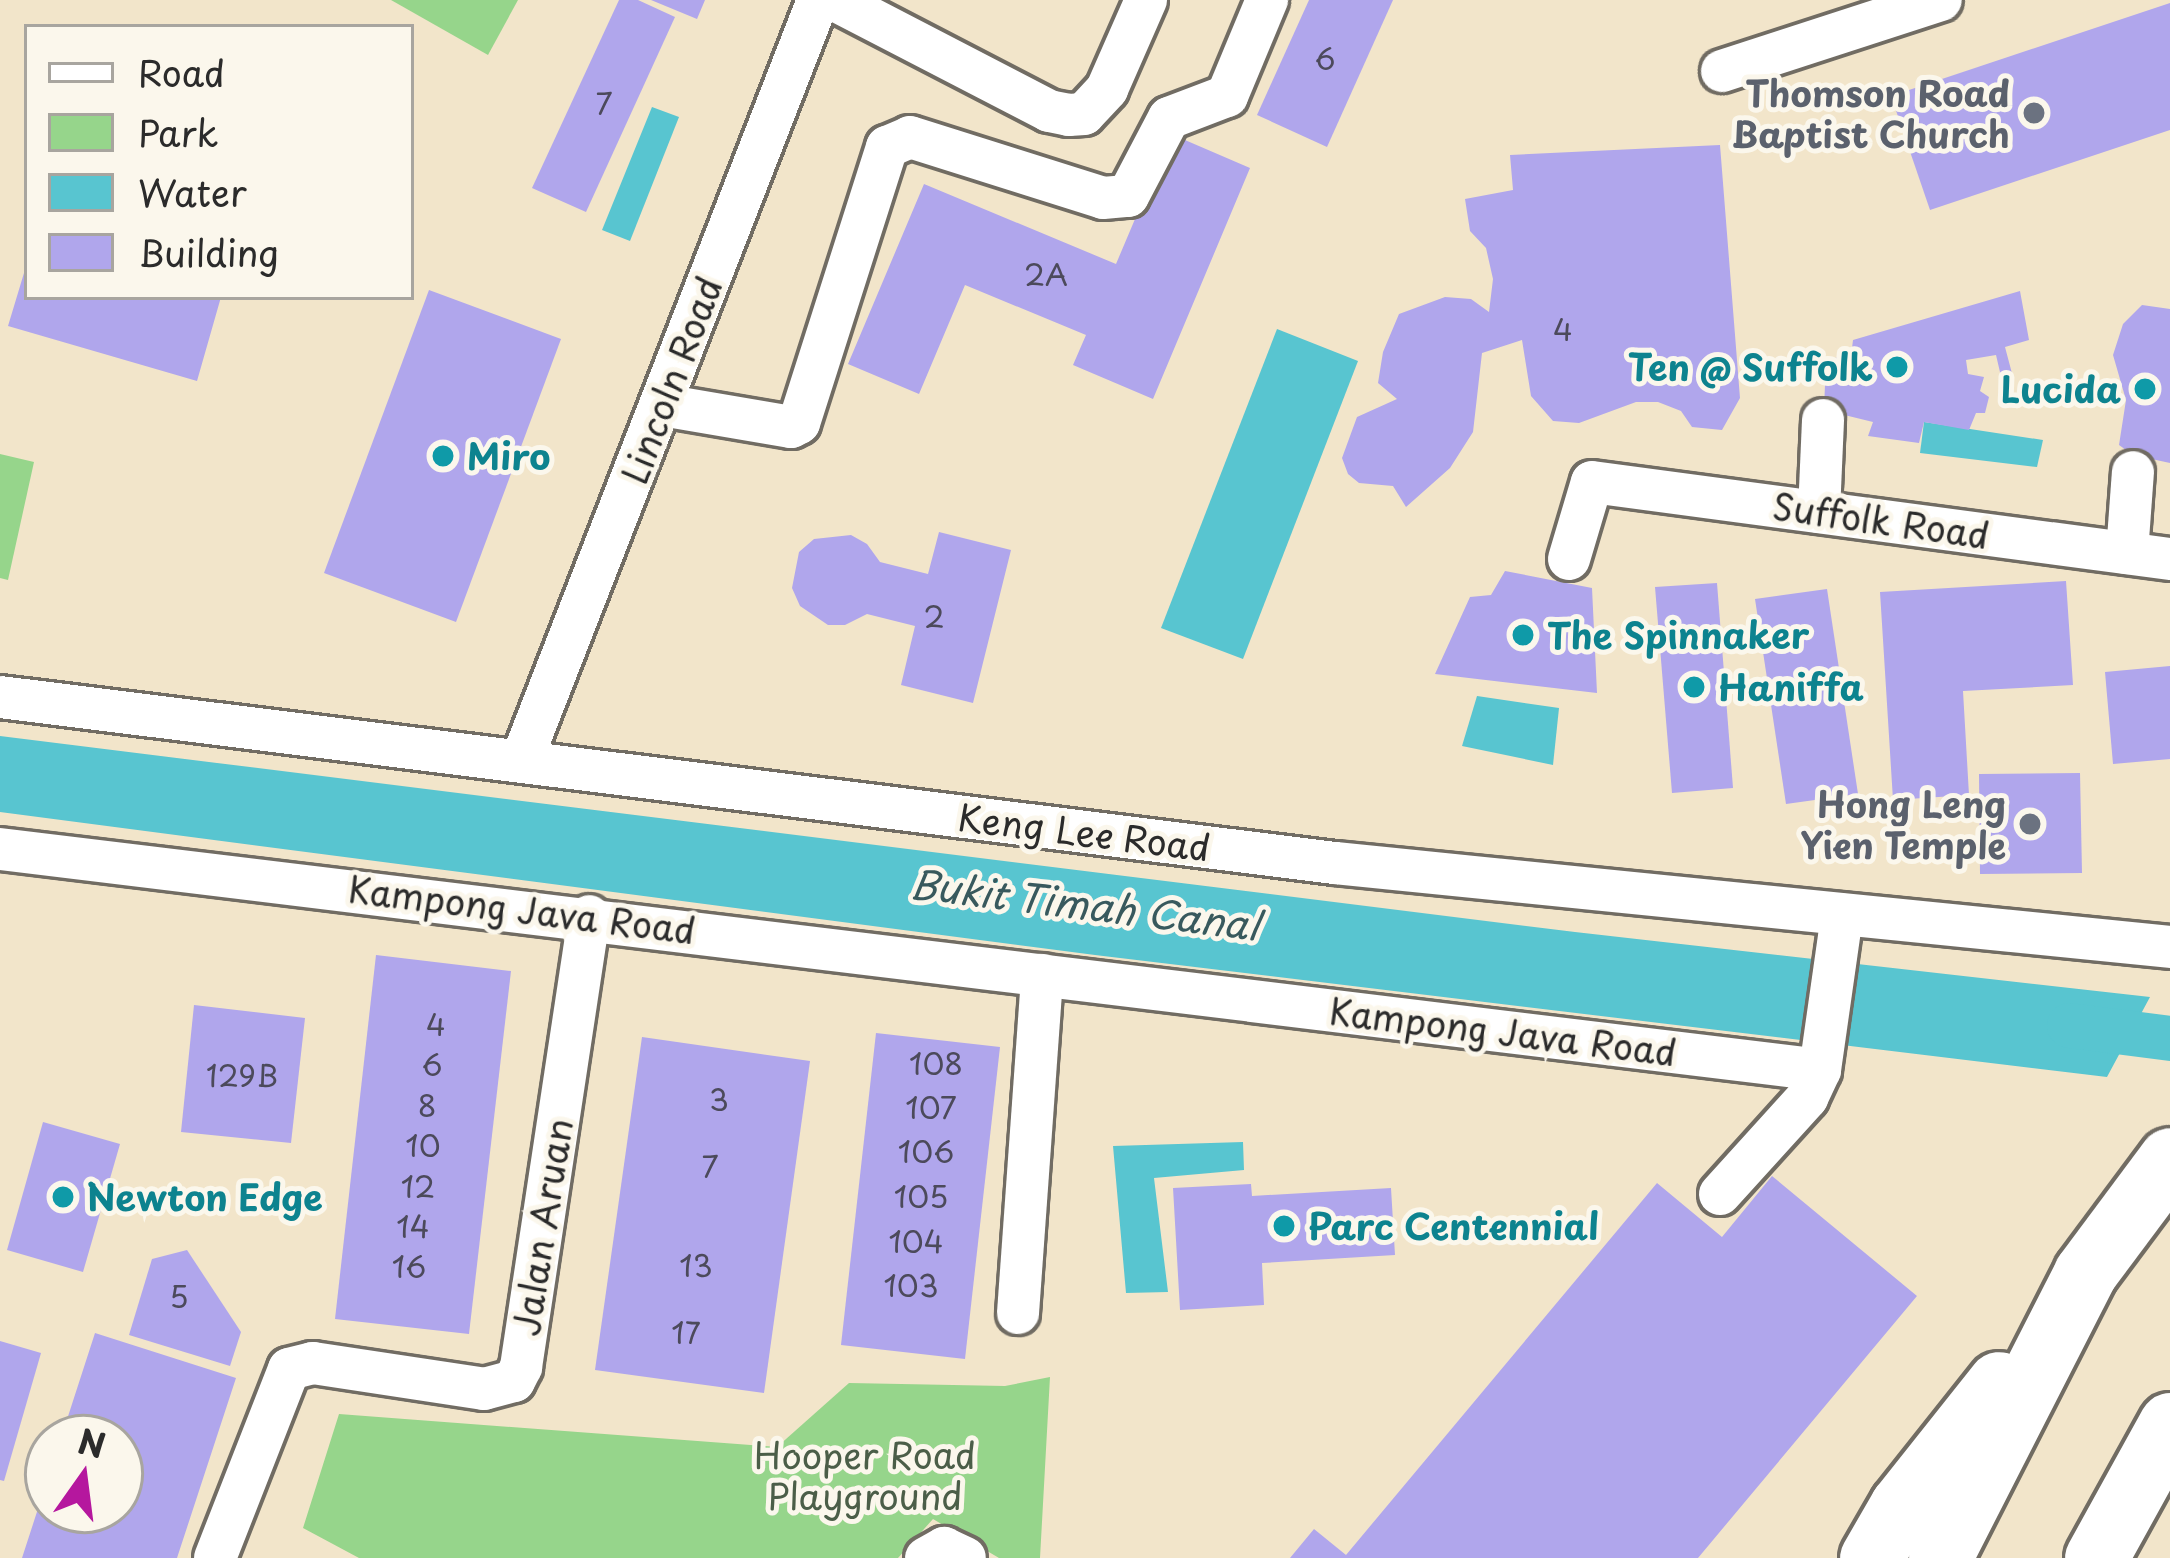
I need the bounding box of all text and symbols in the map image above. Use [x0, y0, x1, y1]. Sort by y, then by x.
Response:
legend [24, 24, 414, 300]
house number: 6 [1314, 40, 1336, 76]
text: Road [138, 45, 225, 99]
place label: Thomson Road Baptist Church [1731, 70, 2010, 155]
house number: 7 [595, 85, 613, 121]
marker: Thomson Road Baptist Church [2021, 100, 2047, 126]
text: Park [138, 105, 218, 159]
text: Water [138, 165, 247, 219]
text: Building [138, 225, 279, 279]
house number: 2A [1024, 256, 1068, 292]
street label: Lincoln Road [612, 270, 730, 490]
house number: 4 [1553, 311, 1573, 347]
place label: Ten @ Suffolk [1625, 345, 1873, 389]
marker: Ten @ Suffolk [1884, 354, 1910, 380]
place label: Lucida [2001, 367, 2121, 411]
marker: Lucida [2132, 376, 2158, 402]
place label: Miro [467, 434, 550, 478]
marker: Miro [430, 443, 456, 469]
street label: Suffolk Road [1770, 483, 1992, 557]
house number: 2 [923, 598, 945, 634]
place label: The Spinnaker [1547, 613, 1811, 657]
marker: The Spinnaker [1510, 622, 1536, 648]
place label: Haniffa [1718, 665, 1864, 709]
marker: Haniffa [1681, 674, 1707, 700]
place label: Hong Leng Yien Temple [1796, 781, 2006, 866]
street label: Keng Lee Road [955, 795, 1213, 869]
marker: Hong Leng Yien Temple [2017, 811, 2043, 837]
water label: Bukit Timah Canal [905, 859, 1265, 949]
street label: Kampong Java Road [345, 866, 699, 952]
street label: Kampong Java Road [1326, 988, 1680, 1074]
house number: 4 [426, 1006, 446, 1042]
house number: 108 [909, 1045, 963, 1081]
house number: 6 [421, 1046, 443, 1082]
house number: 129B [206, 1057, 278, 1093]
house number: 3 [709, 1081, 729, 1117]
house number: 8 [418, 1087, 436, 1123]
house number: 107 [905, 1089, 957, 1125]
street label: Jalan Aruan [504, 1115, 580, 1339]
house number: 10 [405, 1127, 441, 1163]
house number: 106 [898, 1133, 954, 1169]
house number: 7 [701, 1148, 719, 1184]
house number: 12 [401, 1168, 435, 1204]
place label: Newton Edge [87, 1175, 325, 1219]
house number: 105 [894, 1178, 948, 1214]
marker: Newton Edge [50, 1184, 76, 1210]
place label: Parc Centennial [1308, 1204, 1601, 1248]
house number: 14 [396, 1208, 430, 1244]
marker: Parc Centennial [1271, 1213, 1297, 1239]
house number: 104 [888, 1223, 944, 1259]
house number: 13 [679, 1247, 713, 1283]
house number: 16 [392, 1248, 426, 1284]
house number: 103 [883, 1267, 939, 1303]
house number: 5 [169, 1278, 189, 1314]
house number: 17 [671, 1314, 701, 1350]
north arrow [24, 1414, 144, 1534]
text: N [73, 1415, 111, 1469]
park label: Hooper Road Playground [753, 1432, 977, 1517]

